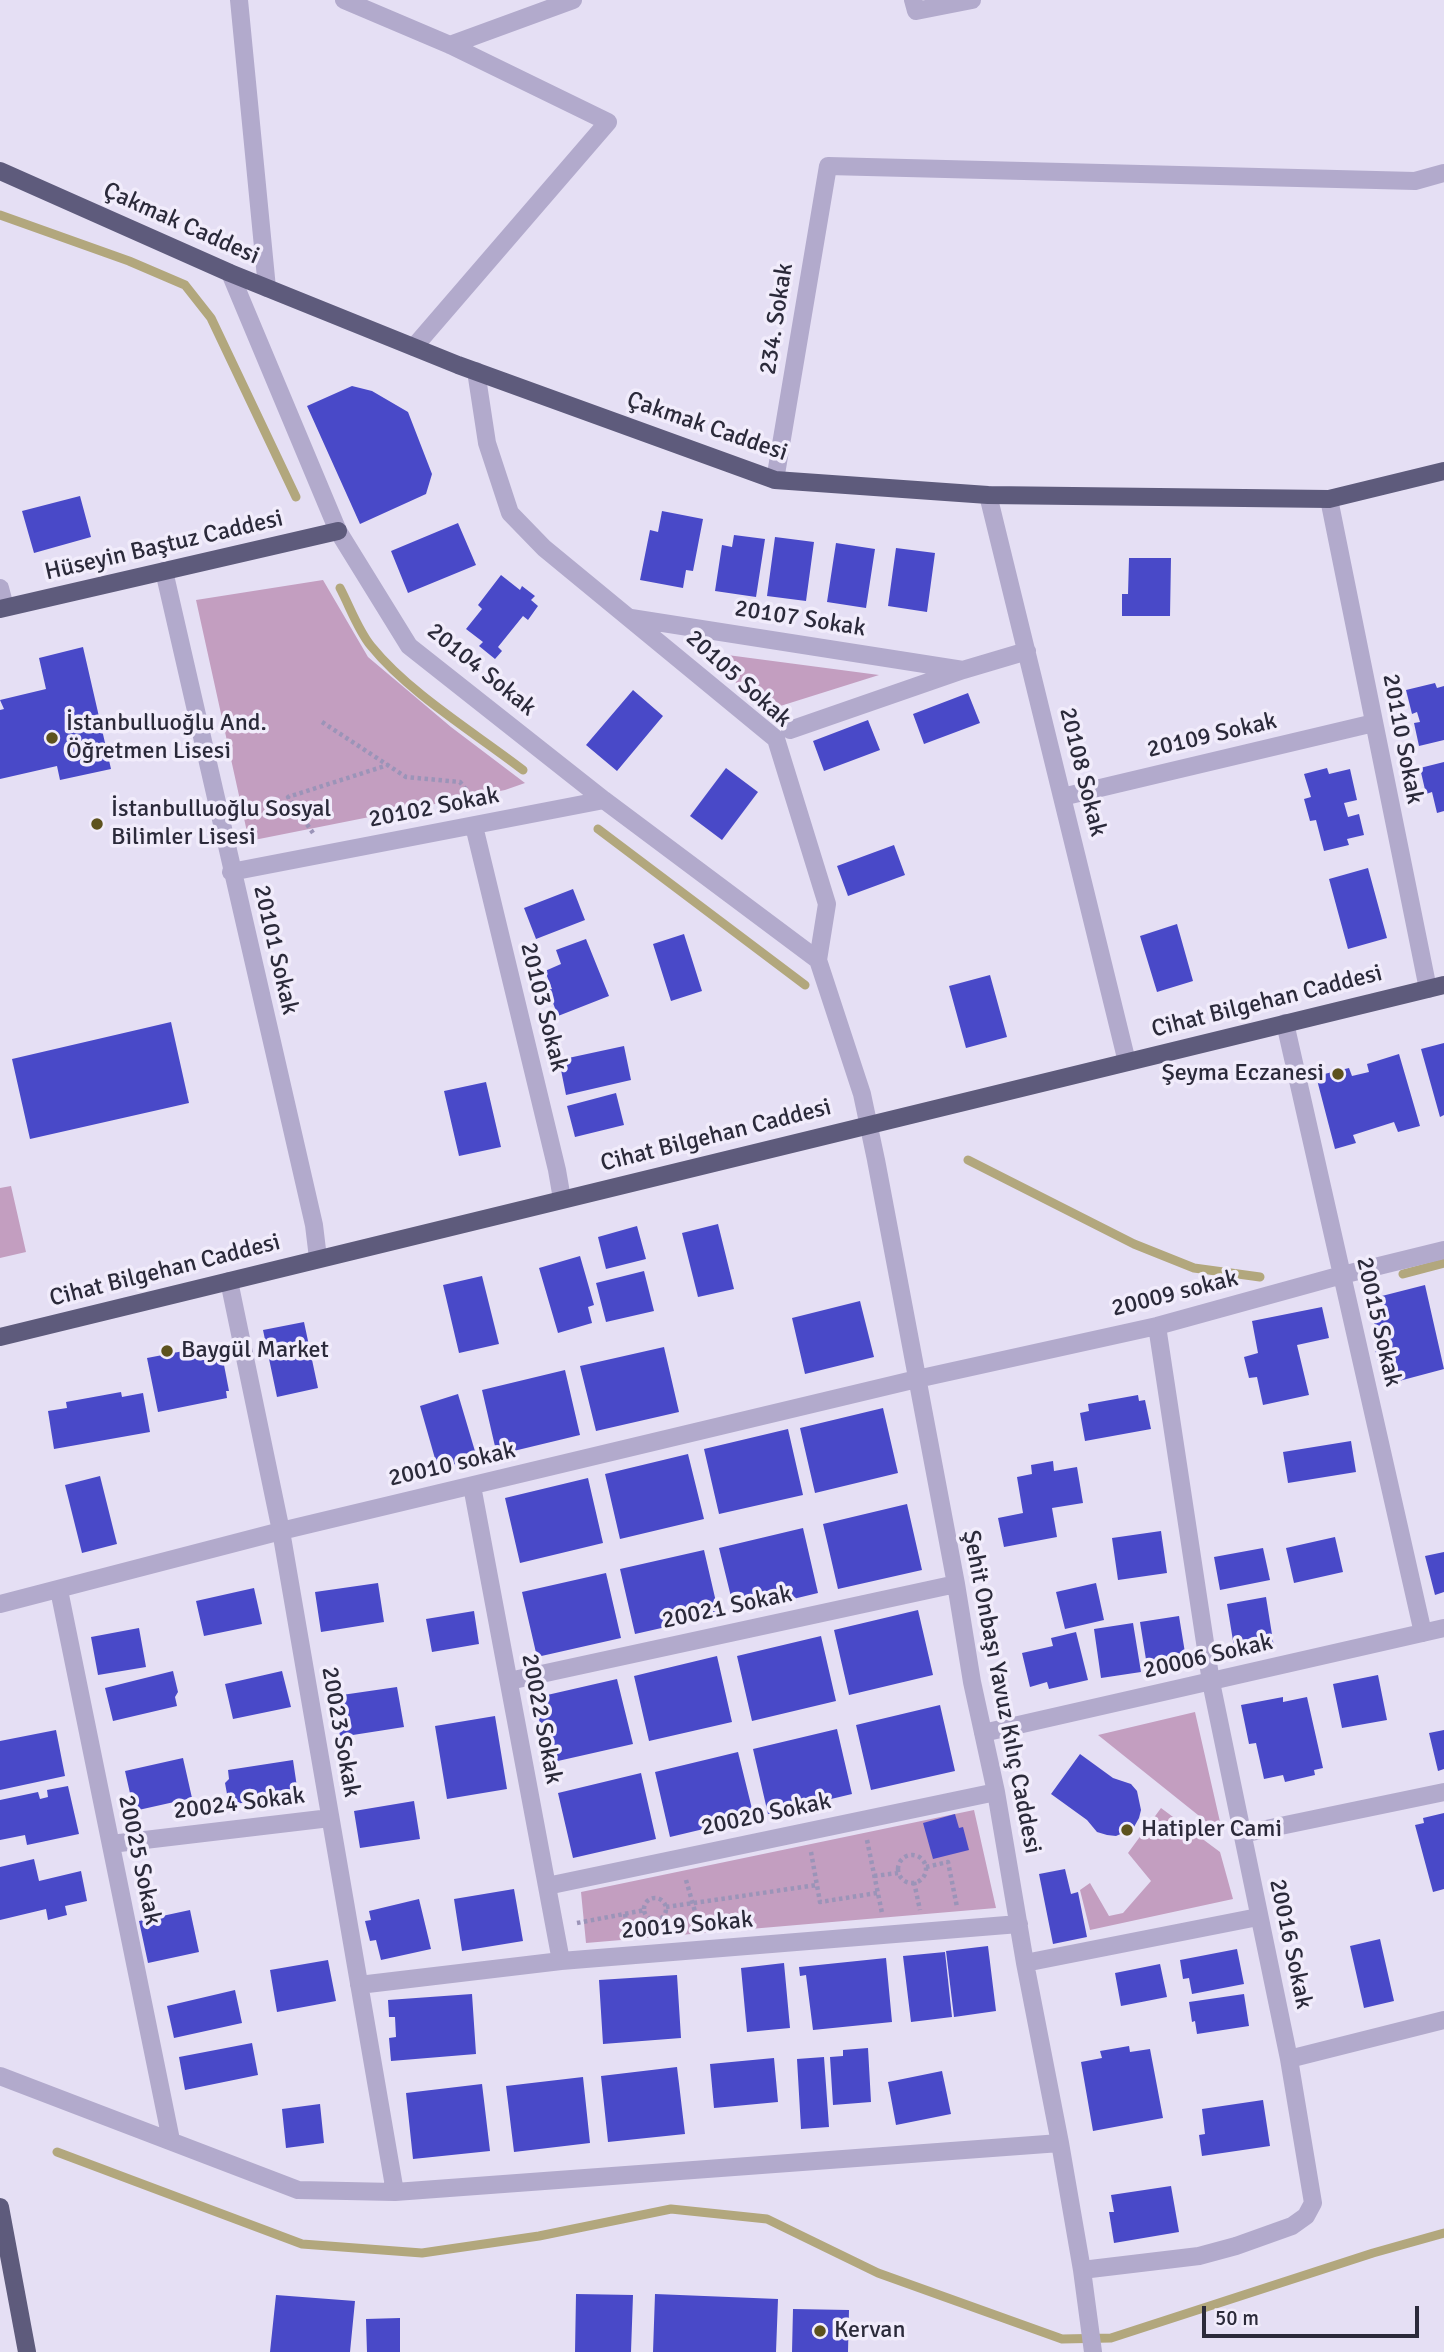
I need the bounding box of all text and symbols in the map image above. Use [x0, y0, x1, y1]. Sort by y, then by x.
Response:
street label: Çakmak Caddesi [98, 177, 264, 271]
street label: 234. Sokak [754, 261, 800, 377]
street label: Çakmak Caddesi [623, 386, 791, 468]
street label: Hüseyin Baştuz Caddesi [42, 505, 286, 587]
street label: 20107 Sokak [732, 594, 868, 644]
street label: 20104 Sokak [421, 617, 541, 723]
street label: 20105 Sokak [679, 624, 797, 734]
street label: 20110 Sokak [1375, 671, 1429, 807]
street label: 20108 Sokak [1052, 704, 1112, 840]
street label: 20109 Sokak [1144, 707, 1280, 765]
place label: İstanbulluoğlu And. Öğretmen Lisesi [66, 710, 267, 766]
marker: İstanbulluoğlu And. Öğretmen Lisesi [44, 730, 60, 746]
street label: 20102 Sokak [366, 781, 502, 835]
place label: İstanbulluoğlu Sosyal Bilimler Lisesi [111, 796, 331, 852]
marker: İstanbulluoğlu Sosyal Bilimler Lisesi [89, 816, 105, 832]
street label: 20101 Sokak [246, 882, 304, 1018]
street label: 20103 Sokak [513, 939, 573, 1075]
street label: Cihat Bilgehan Caddesi [1149, 959, 1385, 1045]
place label: Şeyma Eczanesi [1161, 1060, 1324, 1088]
marker: Şeyma Eczanesi [1330, 1066, 1346, 1082]
street label: Cihat Bilgehan Caddesi [598, 1093, 834, 1179]
street label: Cihat Bilgehan Caddesi [47, 1228, 283, 1314]
street label: 20015 Sokak [1349, 1254, 1407, 1390]
street label: 20009 sokak [1109, 1264, 1241, 1324]
place label: Baygül Market [181, 1337, 329, 1365]
marker: Baygül Market [159, 1343, 175, 1359]
street label: 20010 sokak [386, 1436, 518, 1494]
street label: Şehit Onbaşı Yavuz Kılıç Caddesi [955, 1528, 1047, 1856]
street label: 20021 Sokak [659, 1580, 795, 1636]
street label: 20006 Sokak [1140, 1628, 1276, 1686]
street label: 20022 Sokak [514, 1651, 568, 1787]
street label: 20023 Sokak [314, 1664, 366, 1800]
street label: 20024 Sokak [172, 1782, 306, 1826]
street label: 20020 Sokak [698, 1787, 834, 1843]
street label: 20025 Sokak [111, 1792, 167, 1928]
place label: Hatipler Cami [1141, 1816, 1282, 1844]
marker: Hatipler Cami [1119, 1822, 1135, 1838]
street label: 20016 Sokak [1262, 1876, 1318, 2012]
street label: 20019 Sokak [620, 1906, 754, 1946]
scale bar [1206, 2292, 1423, 2336]
text: 50 m [1215, 2305, 1259, 2331]
place label: Kervan [834, 2317, 906, 2345]
marker: Kervan [812, 2323, 828, 2339]

